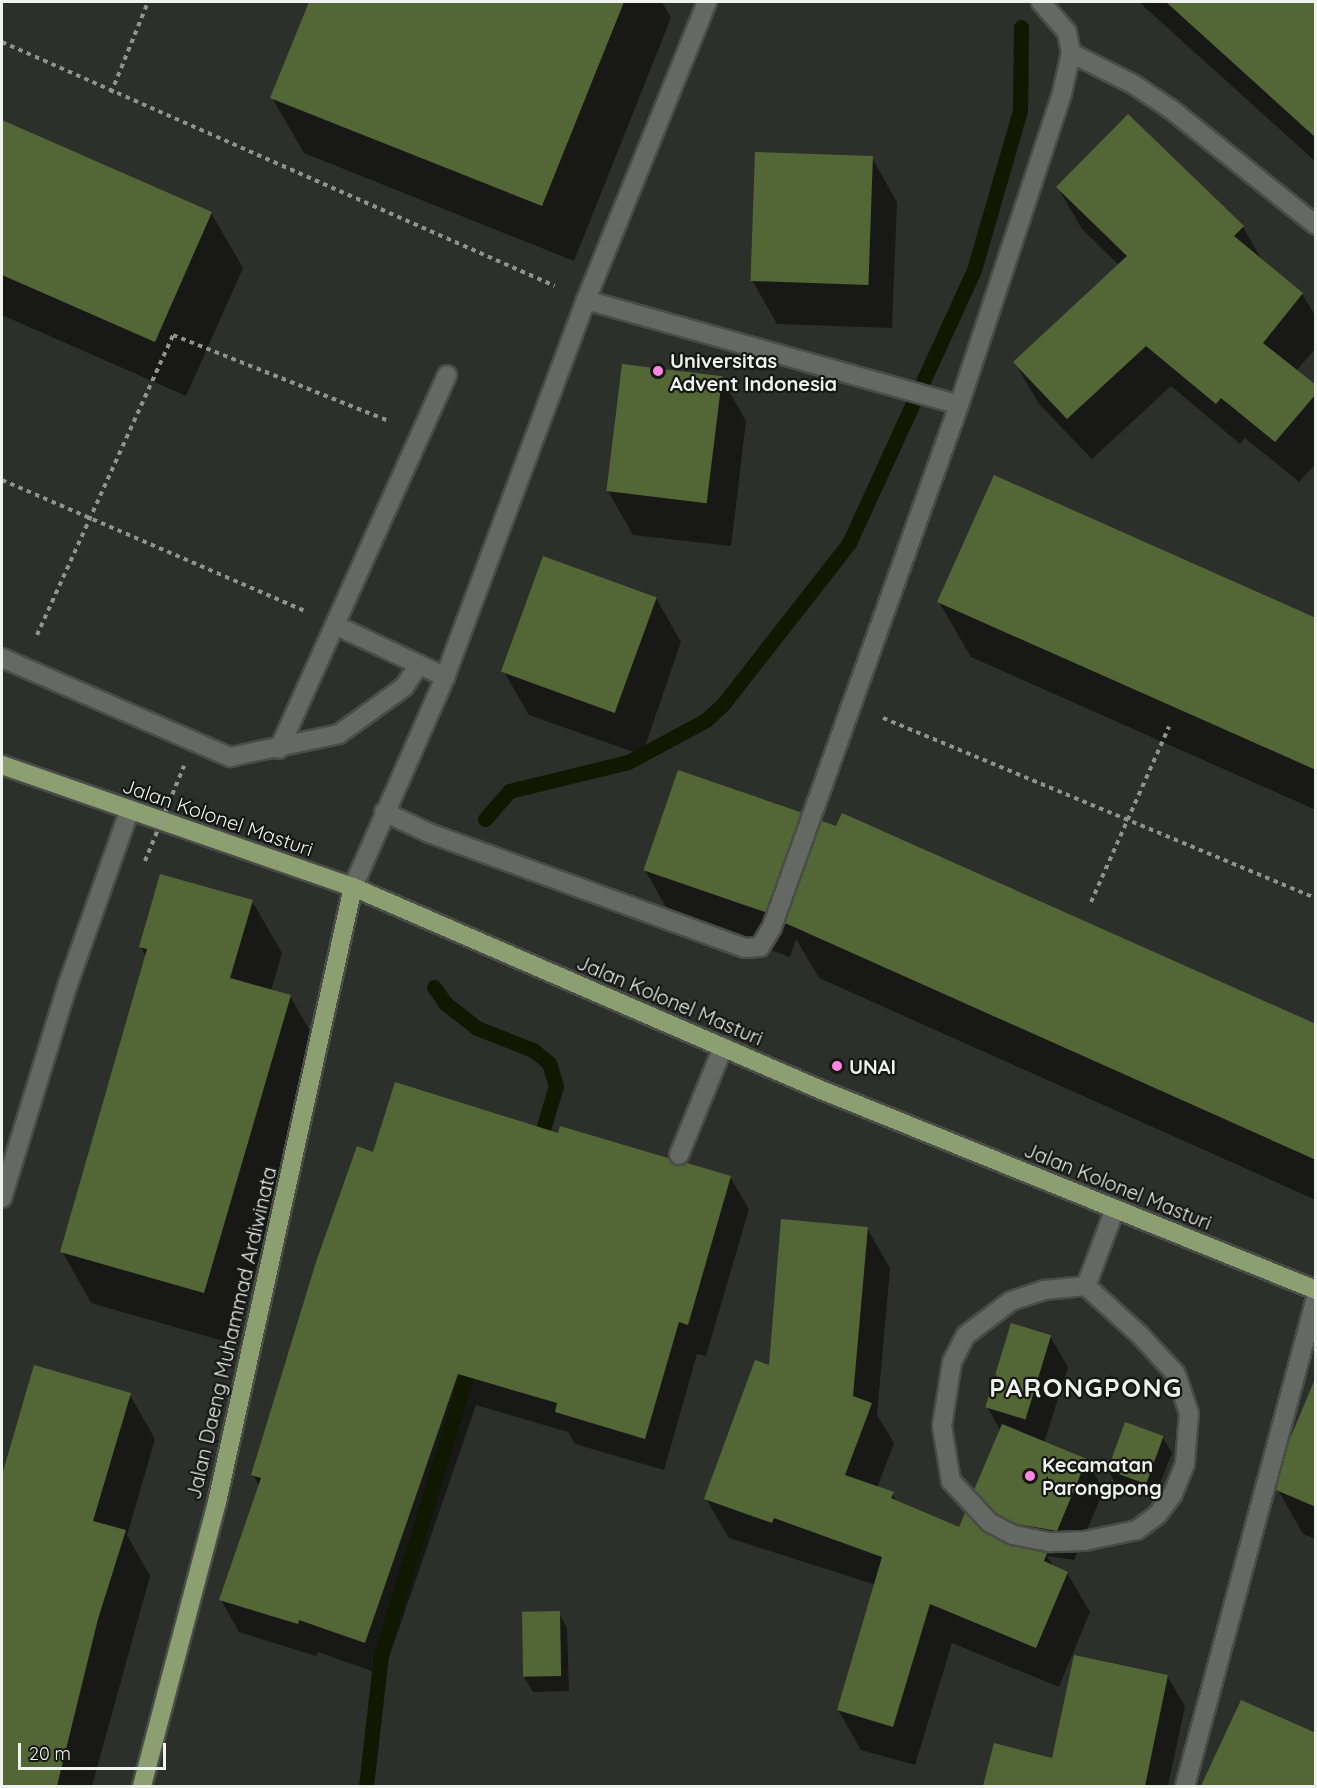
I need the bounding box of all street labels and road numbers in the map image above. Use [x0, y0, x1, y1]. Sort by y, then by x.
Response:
street label: Jalan Kolonel Masturi [120, 773, 316, 861]
street label: Jalan Kolonel Masturi [573, 950, 767, 1050]
street label: Jalan Kolonel Masturi [1021, 1137, 1215, 1235]
street label: Jalan Daeng Muhammad Ardiwinata [181, 1164, 281, 1502]

